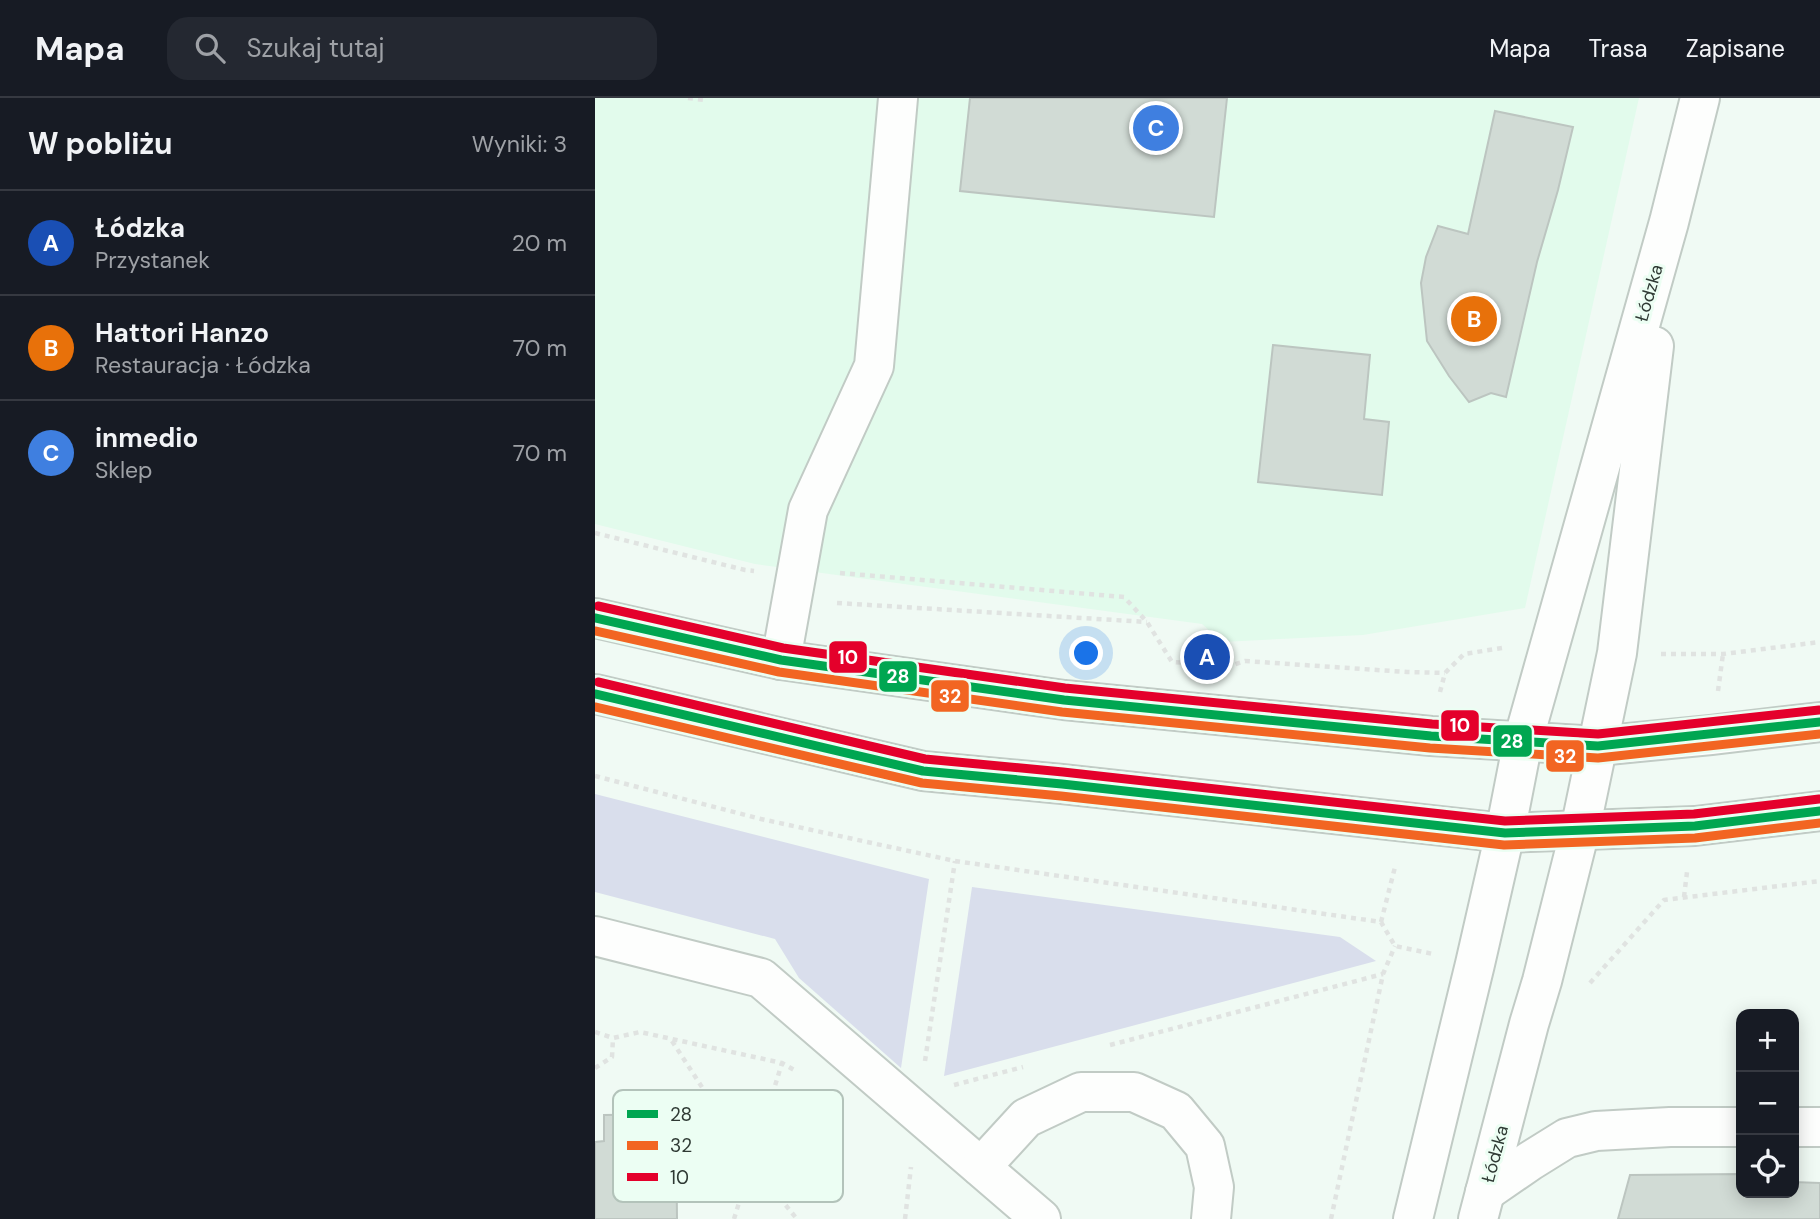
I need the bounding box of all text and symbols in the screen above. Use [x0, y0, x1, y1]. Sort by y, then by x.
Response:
search box [167, 17, 657, 80]
text: Mapa [35, 27, 125, 70]
icon: search [191, 29, 229, 67]
text: Szukaj tutaj [247, 31, 385, 65]
text: Mapa [1489, 33, 1551, 64]
text: Trasa [1589, 33, 1648, 64]
text: Zapisane [1686, 33, 1785, 64]
pin: C [1133, 102, 1179, 154]
text: W pobliżu [28, 124, 173, 163]
text: Wyniki: 3 [472, 129, 567, 159]
text: Łódzka [95, 211, 185, 245]
text: A [43, 228, 59, 258]
text: 20 m [512, 228, 567, 258]
text: Przystanek [95, 245, 210, 275]
street label: Łódzka [1629, 262, 1669, 324]
pin: B [1451, 293, 1497, 345]
text: Hattori Hanzo [95, 316, 269, 350]
text: B [44, 333, 58, 363]
text: 70 m [513, 333, 567, 363]
text: Restauracja · Łódzka [95, 350, 311, 380]
text: inmedio [95, 421, 198, 455]
text: C [43, 438, 59, 468]
text: 70 m [513, 438, 567, 468]
text: Sklep [95, 455, 153, 485]
pin: A [1184, 631, 1230, 683]
your location [1069, 636, 1103, 670]
line badge: 10 [828, 640, 868, 674]
text: 10 [838, 645, 858, 670]
line badge: 28 [878, 660, 918, 693]
text: 28 [887, 664, 909, 689]
line badge: 32 [930, 679, 970, 713]
text: 32 [939, 684, 961, 709]
line badge: 10 [1440, 709, 1480, 742]
text: 10 [1450, 713, 1470, 738]
line badge: 28 [1492, 724, 1533, 758]
text: 28 [1501, 729, 1523, 754]
line badge: 32 [1545, 739, 1585, 773]
text: 32 [1554, 744, 1576, 769]
map controls [1736, 1009, 1799, 1198]
button: + [1736, 1009, 1799, 1072]
button: − [1736, 1072, 1799, 1135]
legend [613, 1090, 843, 1202]
text: 28 [670, 1102, 692, 1127]
street label: Łódzka [1476, 1123, 1514, 1185]
text: 32 [670, 1133, 692, 1158]
button: locate [1736, 1135, 1799, 1198]
text: 10 [670, 1165, 689, 1190]

